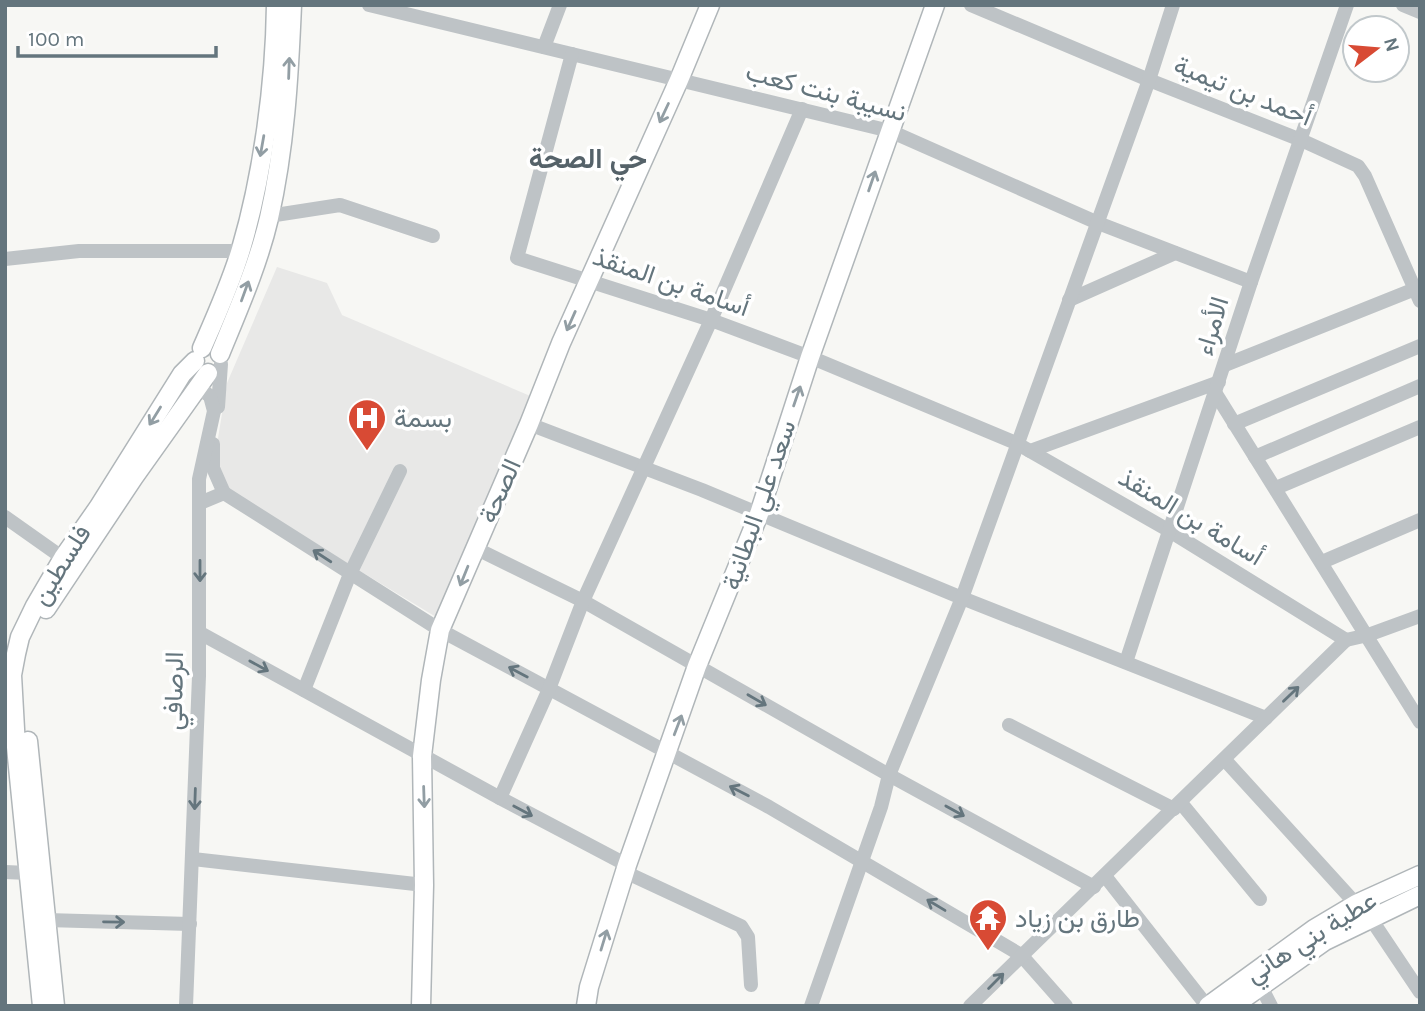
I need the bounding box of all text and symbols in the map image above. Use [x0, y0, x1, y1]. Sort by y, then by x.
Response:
scale bar [18, 14, 215, 58]
north arrow [1341, 14, 1411, 84]
text: 100 m [28, 27, 85, 51]
text: N [1379, 35, 1404, 54]
street label: أحمد بن تيمية [1169, 49, 1317, 133]
street label: نسيبة بنت كعب [742, 56, 910, 128]
one-way arrow [283, 57, 296, 80]
one-way arrow [657, 102, 670, 123]
one-way arrow [255, 134, 268, 157]
district label: حي الصحة [529, 142, 647, 182]
one-way arrow [867, 171, 879, 193]
street label: أسامة بن المنقذ [589, 241, 753, 323]
one-way arrow [240, 280, 253, 302]
street label: الأمراء [1188, 293, 1236, 359]
one-way arrow [564, 310, 577, 331]
one-way arrow [792, 386, 804, 408]
hospital icon: بسمة [346, 397, 388, 452]
place label: بسمة [394, 403, 452, 434]
one-way arrow [148, 406, 162, 426]
street label: سعد علي البطانية [715, 416, 807, 596]
street label: الصحة [472, 454, 528, 528]
street label: أسامة بن المنقذ [1113, 462, 1269, 572]
street label: فلسطين [24, 519, 98, 611]
one-way arrow [313, 549, 332, 563]
one-way arrow [193, 559, 207, 582]
one-way arrow [456, 564, 469, 586]
street label: الرصافي [158, 651, 195, 731]
one-way arrow [249, 659, 269, 673]
one-way arrow [508, 665, 528, 679]
one-way arrow [1282, 686, 1299, 703]
one-way arrow [746, 693, 766, 707]
one-way arrow [672, 714, 685, 736]
one-way arrow [730, 784, 750, 798]
one-way arrow [417, 785, 430, 808]
one-way arrow [188, 787, 201, 810]
one-way arrow [512, 804, 533, 818]
one-way arrow [944, 805, 965, 818]
street label: عطية بني هاني [1240, 884, 1385, 994]
temple icon: طارق بن زياد [967, 897, 1009, 952]
one-way arrow [927, 898, 947, 912]
place label: طارق بن زياد [1015, 903, 1140, 934]
one-way arrow [103, 915, 126, 929]
one-way arrow [598, 929, 611, 951]
one-way arrow [987, 972, 1004, 989]

